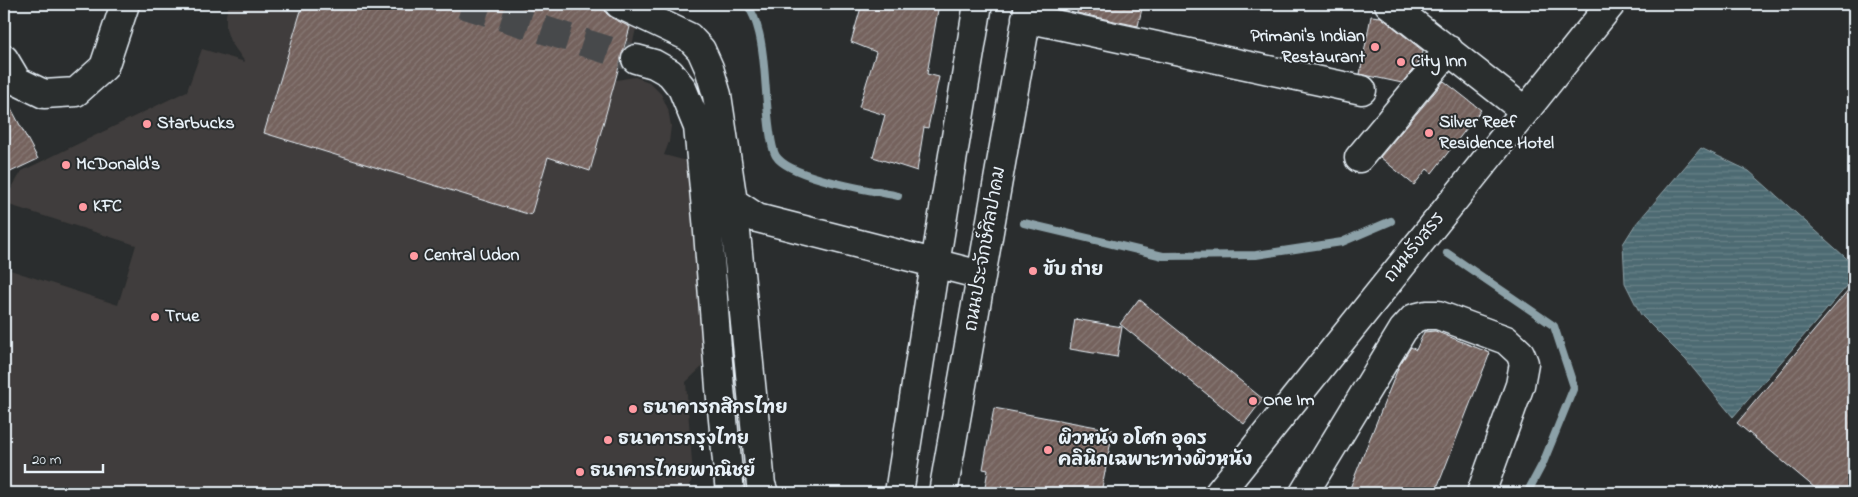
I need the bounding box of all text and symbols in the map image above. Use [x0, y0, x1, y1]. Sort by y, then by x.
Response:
place label: Primani's Indian Restaurant [1250, 24, 1366, 71]
marker: Primani's Indian Restaurant [1369, 41, 1381, 53]
place label: City Inn [1411, 49, 1467, 76]
marker: City Inn [1395, 56, 1407, 68]
place label: Silver Reef Residence Hotel [1439, 110, 1554, 157]
place label: Starbucks [157, 111, 235, 137]
marker: Starbucks [141, 118, 153, 130]
marker: Silver Reef Residence Hotel [1423, 127, 1435, 139]
place label: McDonald's [76, 152, 160, 178]
marker: McDonald's [60, 159, 72, 171]
street label: ถนนประจักษ์ศิลปาคม [957, 164, 1013, 334]
place label: KFC [93, 194, 122, 220]
marker: KFC [77, 201, 89, 213]
street label: ถนนรังสรร [1378, 207, 1452, 289]
place label: Central Udon [424, 243, 520, 269]
marker: Central Udon [408, 250, 420, 262]
place label: ขับ ถ่าย [1043, 257, 1103, 284]
marker: ขับ ถ่าย [1027, 265, 1039, 277]
place label: True [165, 304, 200, 330]
marker: True [149, 311, 161, 323]
place label: One Im [1263, 388, 1314, 414]
place label: ธนาคารกสิกรไทย [643, 395, 788, 422]
marker: One Im [1247, 395, 1259, 407]
marker: ธนาคารกสิกรไทย [627, 403, 639, 415]
place label: ธนาคารกรุงไทย [618, 426, 749, 453]
place label: ผิวหนัง อโศก อุดร คลินิกเฉพาะทางผิวหนัง [1058, 426, 1252, 474]
marker: ธนาคารกรุงไทย [602, 434, 614, 446]
scale bar [25, 442, 102, 474]
marker: ผิวหนัง อโศก อุดร คลินิกเฉพาะทางผิวหนัง [1042, 444, 1054, 456]
text: 20 m [32, 449, 62, 471]
place label: ธนาคารไทยพาณิชย์ [590, 457, 755, 485]
marker: ธนาคารไทยพาณิชย์ [574, 466, 586, 478]

